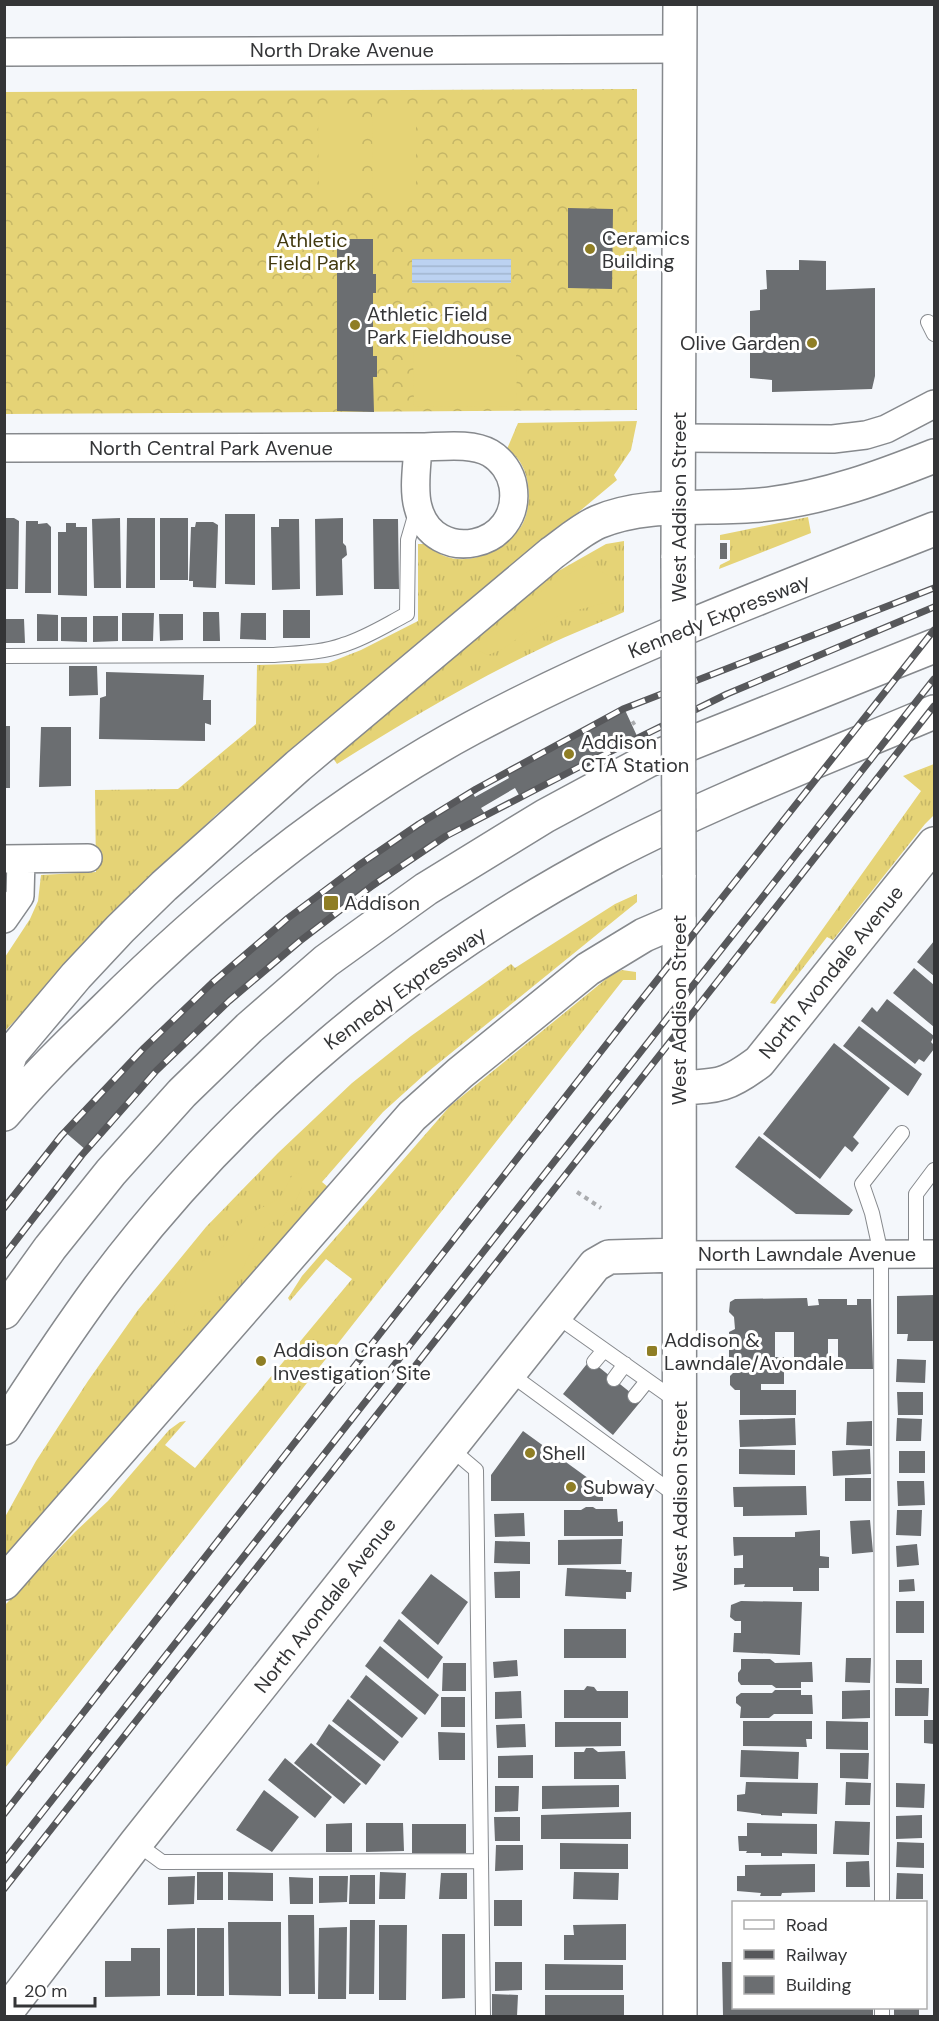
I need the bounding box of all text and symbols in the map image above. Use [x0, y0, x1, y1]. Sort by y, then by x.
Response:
street label: North Drake Avenue [250, 37, 434, 63]
place label: Ceramics Building [602, 225, 690, 274]
park label: Athletic Field Park [268, 227, 356, 276]
marker: Ceramics Building [583, 242, 597, 256]
place label: Athletic Field Park Fieldhouse [367, 301, 512, 350]
marker: Athletic Field Park Fieldhouse [348, 318, 362, 332]
place label: Olive Garden [680, 330, 800, 356]
marker: Olive Garden [805, 336, 819, 350]
street label: West Addison Street [666, 412, 692, 602]
street label: North Central Park Avenue [89, 435, 333, 461]
street label: Kennedy Expressway [624, 568, 814, 664]
place label: Addison CTA Station [581, 729, 689, 778]
marker: Addison CTA Station [562, 747, 576, 761]
street label: North Avondale Avenue [753, 880, 909, 1064]
place label: Addison [344, 890, 420, 916]
marker: Addison [322, 894, 340, 912]
street label: West Addison Street [666, 915, 692, 1105]
street label: Kennedy Expressway [319, 920, 491, 1056]
street label: North Lawndale Avenue [698, 1241, 916, 1267]
place label: Addison & Lawndale/Avondale [664, 1327, 844, 1376]
place label: Addison Crash Investigation Site [273, 1337, 431, 1386]
marker: Addison & Lawndale/Avondale [645, 1344, 659, 1358]
marker: Addison Crash Investigation Site [254, 1354, 268, 1368]
street label: West Addison Street [667, 1401, 693, 1591]
place label: Shell [542, 1440, 585, 1466]
marker: Shell [523, 1446, 537, 1460]
place label: Subway [583, 1474, 655, 1500]
marker: Subway [564, 1480, 578, 1494]
street label: North Avondale Avenue [248, 1512, 402, 1698]
legend [732, 1901, 927, 2009]
text: Road [786, 1913, 828, 1937]
text: Railway [786, 1943, 848, 1967]
scale bar [15, 1970, 94, 2008]
text: Building [786, 1973, 851, 1997]
text: 20 m [24, 1979, 67, 2003]

